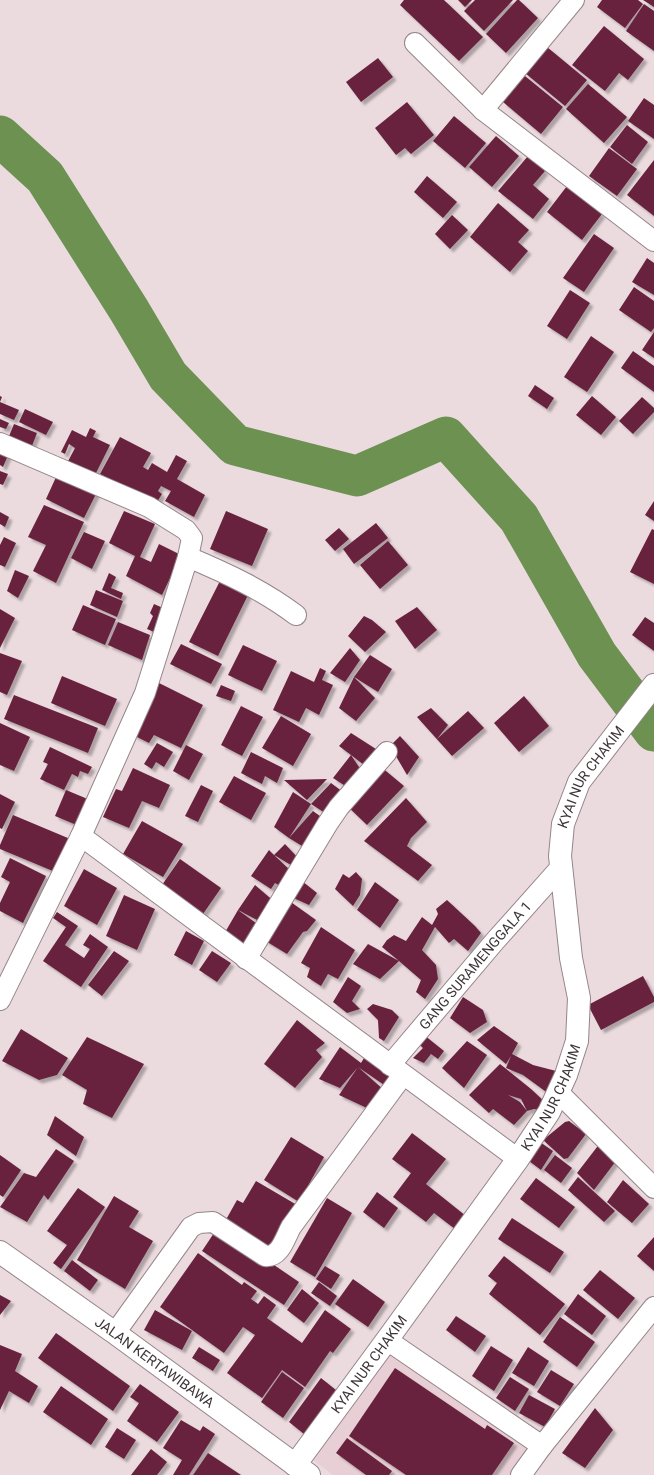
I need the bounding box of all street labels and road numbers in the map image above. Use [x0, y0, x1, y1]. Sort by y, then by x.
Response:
street label: KYAI NUR CHAKIM [554, 723, 627, 830]
street label: GANG SURAMENGGALA 1 [416, 898, 534, 1033]
street label: KYAI NUR CHAKIM [518, 1042, 583, 1154]
street label: KYAI NUR CHAKIM [328, 1312, 410, 1416]
street label: JALAN KERTAWIBAWA [92, 1314, 217, 1411]

